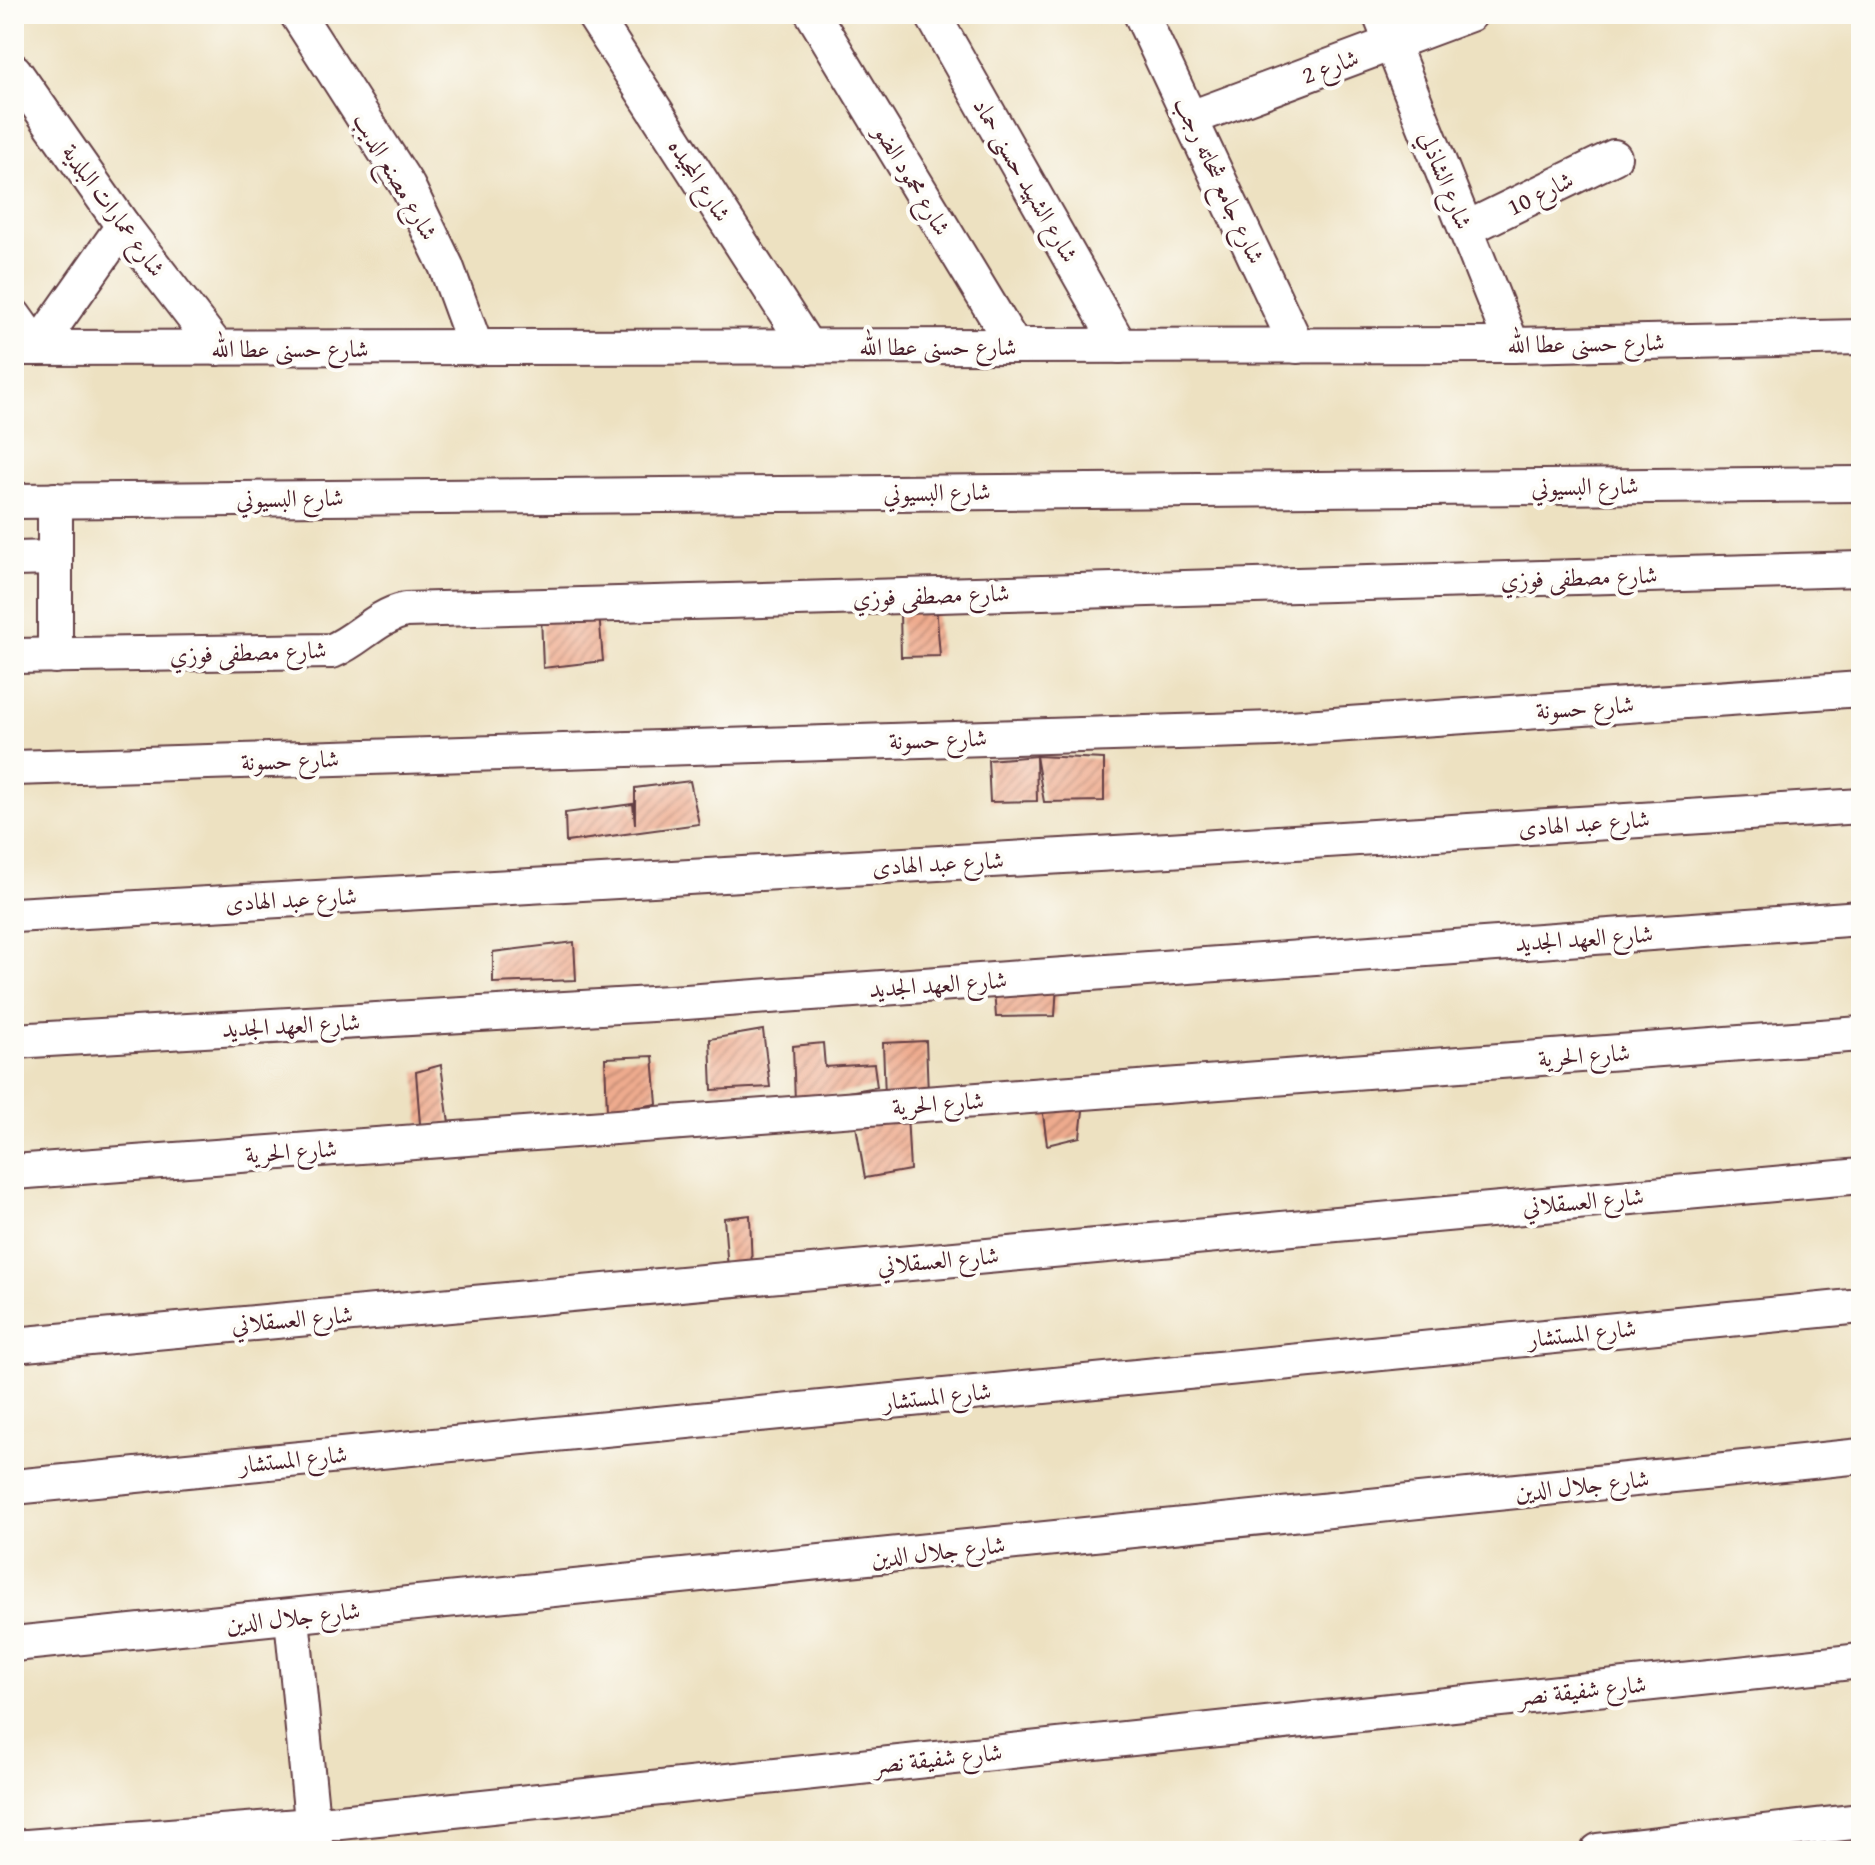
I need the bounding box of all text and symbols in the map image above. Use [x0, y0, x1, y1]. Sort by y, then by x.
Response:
street label: شارع 2 [1297, 40, 1365, 95]
street label: شارع الشهيد حسنى حماد [962, 91, 1087, 270]
street label: شارع جامع شحاته رجب [1161, 91, 1274, 272]
street label: شارع مصنع الديب [341, 106, 447, 249]
street label: شارع محمود الضو [863, 116, 960, 244]
street label: شارع الشاذلي [1408, 125, 1482, 236]
street label: شارع المجيده [657, 131, 740, 230]
street label: شارع عمارات البلدية [51, 136, 174, 285]
street label: شارع 10 [1501, 162, 1580, 227]
street label: شارع حسنى عطا الله [1507, 323, 1665, 365]
street label: شارع حسنى عطا الله [859, 328, 1017, 367]
street label: شارع حسنى عطا الله [211, 330, 369, 369]
street label: شارع البسيوني [1531, 468, 1639, 507]
street label: شارع البسيوني [883, 474, 991, 513]
street label: شارع البسيوني [236, 480, 344, 519]
street label: شارع مصطفى فوزي [1500, 557, 1658, 600]
street label: شارع مصطفى فوزي [852, 575, 1010, 618]
street label: شارع مصطفى فوزي [169, 632, 327, 675]
street label: شارع حسونة [1535, 686, 1635, 731]
street label: شارع حسونة [888, 720, 988, 761]
street label: شارع حسونة [240, 741, 340, 782]
street label: شارع عبد الهادى [1517, 801, 1651, 848]
street label: شارع عبد الهادى [871, 842, 1005, 887]
street label: شارع عبد الهادى [224, 878, 358, 923]
street label: شارع العهد الجديد [1514, 916, 1654, 963]
street label: شارع العهد الجديد [868, 962, 1008, 1009]
street label: شارع العهد الجديد [221, 1004, 361, 1049]
street label: شارع الحرية [1537, 1034, 1631, 1079]
street label: شارع الحرية [891, 1082, 985, 1127]
street label: شارع الحرية [244, 1130, 338, 1175]
street label: شارع العسقلاني [1521, 1178, 1646, 1227]
street label: شارع العسقلاني [876, 1237, 1001, 1286]
street label: شارع العسقلاني [230, 1296, 355, 1345]
street label: شارع المستشار [1524, 1310, 1638, 1359]
street label: شارع المستشار [879, 1373, 993, 1422]
street label: شارع المستشار [235, 1436, 349, 1485]
street label: شارع جلال الدين [1513, 1461, 1651, 1512]
street label: شارع جلال الدين [869, 1527, 1007, 1578]
street label: شارع جلال الدين [224, 1593, 362, 1644]
street label: شارع شفيقة نصر [1513, 1666, 1648, 1717]
street label: شارع شفيقة نصر [869, 1734, 1004, 1785]

